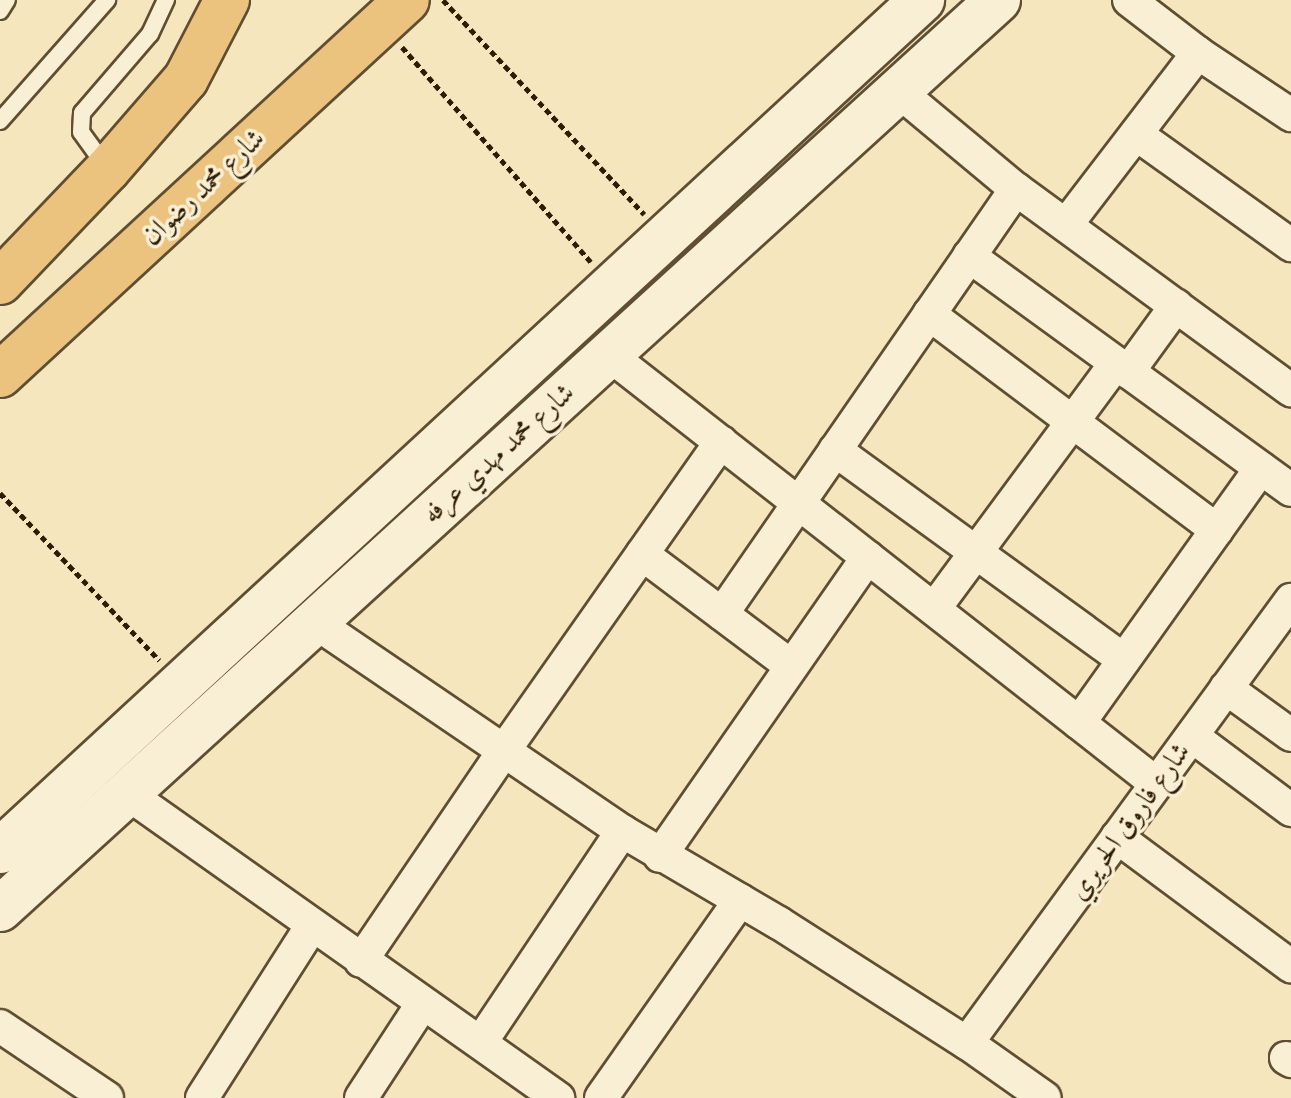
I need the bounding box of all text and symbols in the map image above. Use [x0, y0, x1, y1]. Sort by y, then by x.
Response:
street label: شارع محمد رضوان [135, 122, 271, 252]
street label: شارع محمد مهدي عرفه [415, 376, 581, 530]
street label: شارع فاروق الحريري [1061, 736, 1197, 906]

